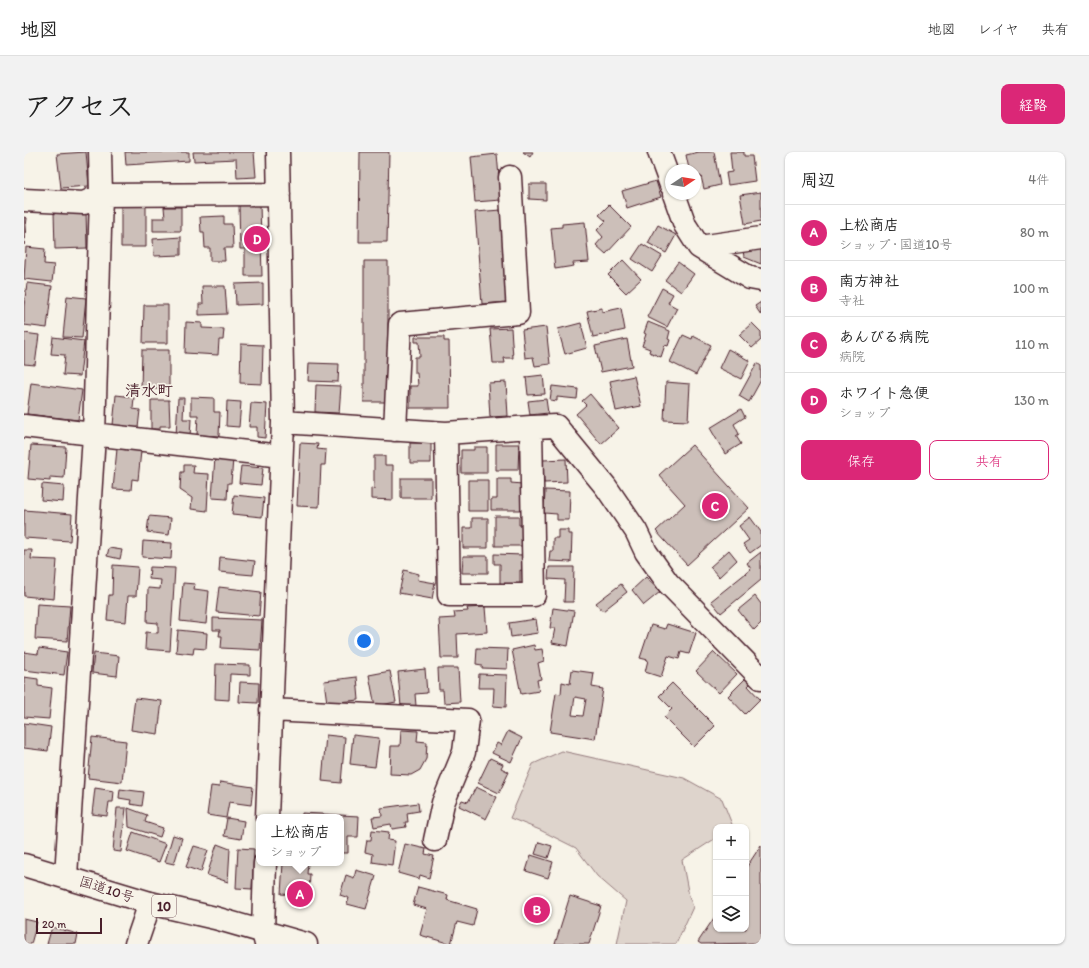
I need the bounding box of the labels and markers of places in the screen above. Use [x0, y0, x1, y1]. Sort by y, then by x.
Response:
pin: D [244, 224, 270, 254]
pin: C [702, 491, 728, 521]
pin: A [287, 879, 313, 909]
pin: B [524, 895, 550, 925]

